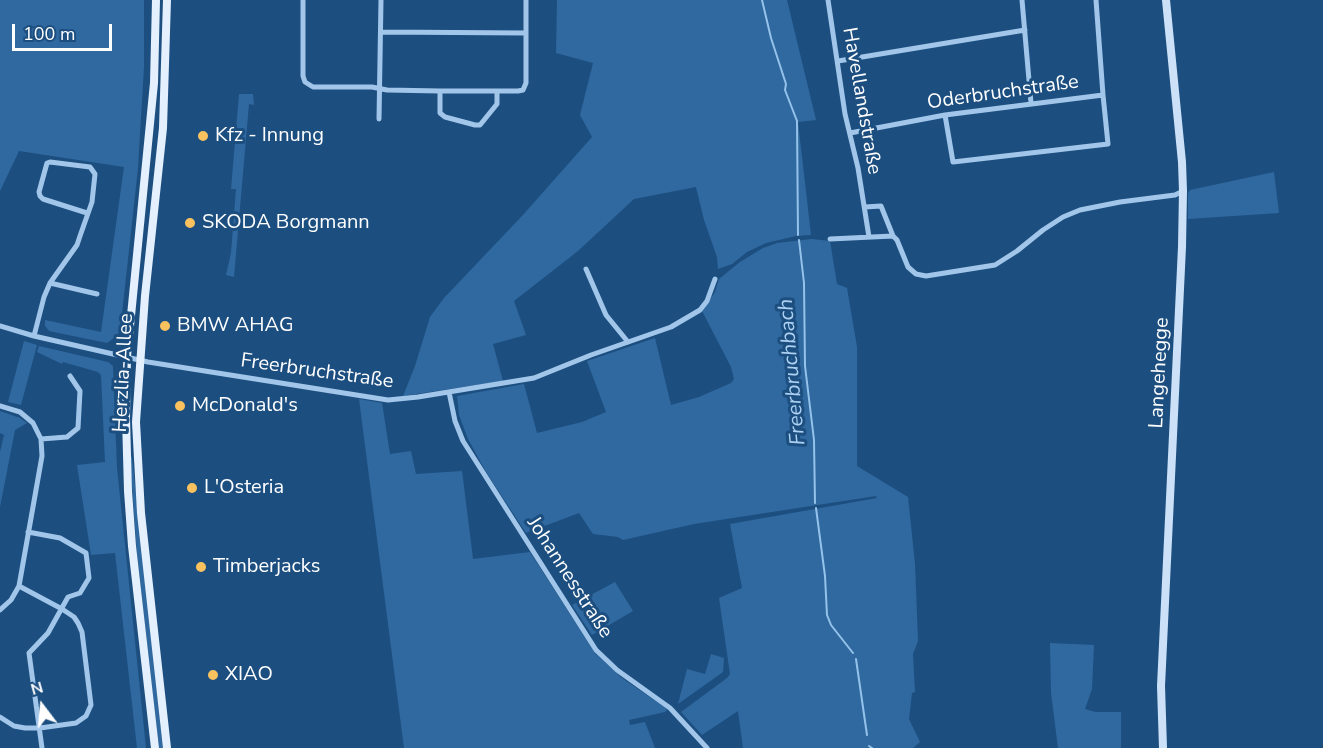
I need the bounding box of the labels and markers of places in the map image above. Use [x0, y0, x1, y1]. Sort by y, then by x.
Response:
place label: Kfz - Innung [215, 124, 324, 148]
marker: Kfz - Innung [196, 129, 210, 143]
place label: SKODA Borgmann [202, 211, 370, 235]
marker: SKODA Borgmann [183, 216, 197, 230]
place label: BMW AHAG [177, 314, 293, 338]
marker: BMW AHAG [158, 319, 172, 333]
place label: McDonald's [192, 394, 298, 418]
marker: McDonald's [173, 399, 187, 413]
place label: L'Osteria [204, 476, 284, 500]
marker: L'Osteria [185, 481, 199, 495]
place label: Timberjacks [213, 555, 320, 579]
marker: Timberjacks [194, 560, 208, 574]
place label: XIAO [225, 663, 273, 687]
marker: XIAO [206, 668, 220, 682]

